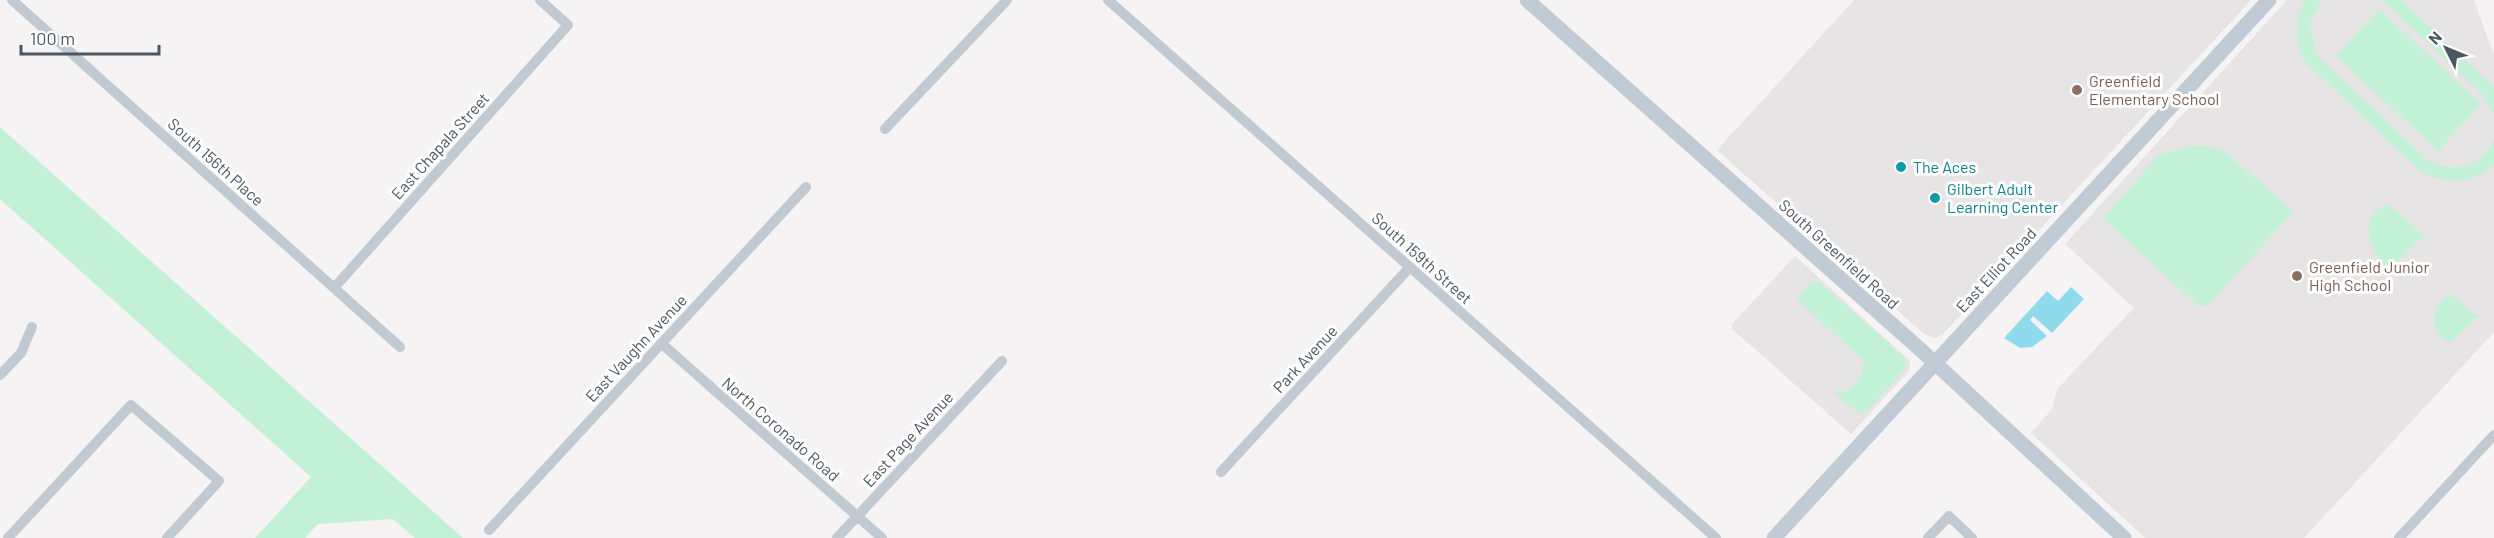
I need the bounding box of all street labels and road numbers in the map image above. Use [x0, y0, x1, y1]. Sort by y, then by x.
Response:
street label: East Chapala Street [387, 88, 492, 203]
street label: South 156th Place [165, 114, 268, 210]
street label: South Greenfield Road [1775, 195, 1903, 312]
street label: South 159th Street [1368, 208, 1476, 307]
street label: East Elliot Road [1952, 223, 2040, 316]
street label: East Vaughn Avenue [581, 290, 690, 405]
street label: Park Avenue [1269, 321, 1341, 396]
street label: North Coronado Road [719, 373, 844, 485]
street label: East Page Avenue [859, 387, 957, 490]

